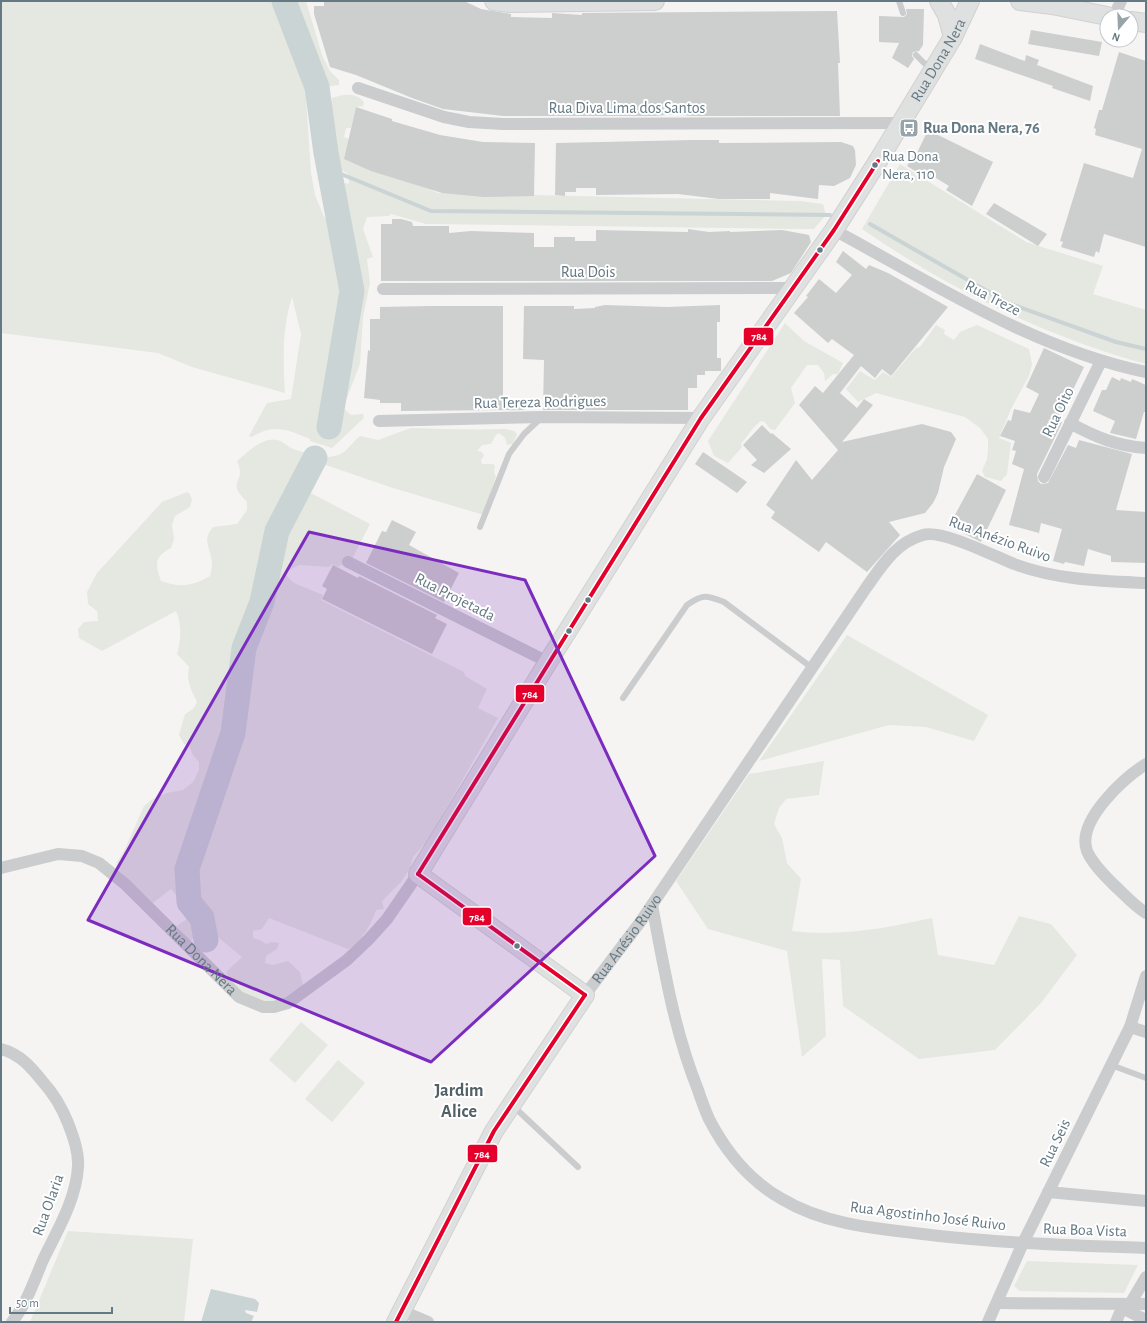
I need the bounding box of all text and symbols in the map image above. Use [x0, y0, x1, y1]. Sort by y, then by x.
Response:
north arrow [1099, 8, 1139, 48]
street label: Rua Dona Nera [908, 16, 969, 105]
text: N [1110, 31, 1121, 43]
street label: Rua Diva Lima dos Santos [549, 100, 706, 116]
bus stop icon: Rua Dona Nera, 76 [898, 117, 920, 139]
place label: Rua Dona Nera, 76 [923, 120, 1040, 136]
place label: Rua Dona Nera, 110 [882, 149, 939, 182]
marker: Rua Dona Nera, 110 [870, 160, 880, 170]
unlabelled marker [815, 245, 825, 255]
street label: Rua Dois [561, 264, 615, 280]
street label: Rua Treze [963, 277, 1023, 319]
line badge: 784 [743, 327, 774, 346]
text: 784 [751, 331, 767, 342]
street label: Rua Oito [1039, 384, 1077, 440]
street label: Rua Tereza Rodrigues [473, 393, 607, 411]
street label: Rua Anézio Ruivo [947, 513, 1053, 565]
street label: Rua Projetada [412, 570, 498, 625]
unlabelled marker [583, 595, 593, 605]
unlabelled marker [564, 626, 574, 636]
line badge: 784 [515, 684, 545, 703]
text: 784 [522, 689, 538, 700]
street label: Rua Anésio Ruivo [589, 891, 665, 987]
line badge: 784 [462, 907, 492, 926]
text: 784 [469, 912, 485, 923]
street label: Rua Dona Nera [162, 921, 240, 998]
unlabelled marker [512, 941, 522, 951]
district label: Jardim Alice [434, 1082, 484, 1121]
street label: Rua Seis [1037, 1116, 1073, 1169]
line badge: 784 [467, 1144, 498, 1163]
text: 784 [474, 1149, 490, 1160]
street label: Rua Olaria [29, 1172, 67, 1238]
street label: Rua Agostinho José Ruivo [849, 1198, 1007, 1234]
street label: Rua Boa Vista [1043, 1221, 1127, 1239]
scale bar [10, 1289, 112, 1315]
text: 50 m [16, 1297, 39, 1309]

